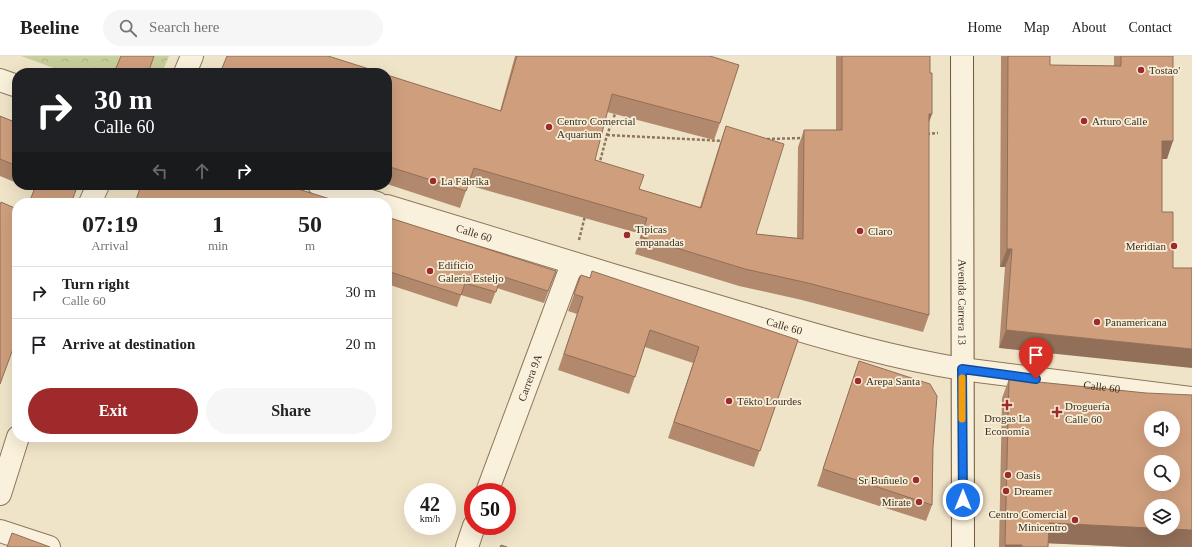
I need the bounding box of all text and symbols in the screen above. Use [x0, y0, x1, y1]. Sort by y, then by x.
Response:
search box [103, 10, 383, 46]
text: Beeline [20, 17, 79, 38]
icon: search [117, 17, 139, 39]
text: Search here [149, 19, 219, 35]
text: Home [968, 20, 1002, 35]
text: Map [1024, 20, 1049, 35]
text: About [1071, 20, 1106, 35]
text: Contact [1128, 20, 1172, 35]
place label: Tostao' [1149, 64, 1180, 76]
marker: Tostao' [1136, 65, 1146, 75]
icon: right [28, 84, 80, 136]
text: 30 m [94, 84, 152, 115]
place label: Centro Comercial Aquarium [557, 115, 636, 140]
place label: Arturo Calle [1092, 115, 1147, 127]
marker: Arturo Calle [1079, 116, 1089, 126]
text: Calle 60 [94, 117, 155, 137]
marker: Centro Comercial Aquarium [544, 122, 554, 132]
icon: left [149, 160, 171, 182]
icon: ahead [191, 160, 213, 182]
icon: right [233, 160, 255, 182]
place label: La Fábrika [441, 175, 489, 187]
marker: La Fábrika [428, 176, 438, 186]
text: 07:19 [82, 211, 138, 237]
text: 1 [212, 211, 224, 237]
text: 50 [298, 211, 322, 237]
street label: Calle 60 [455, 222, 494, 244]
place label: Tipicas empanadas [635, 223, 684, 248]
place label: Claro [868, 225, 893, 237]
marker: Claro [855, 226, 865, 236]
marker: Tipicas empanadas [622, 230, 632, 240]
text: Arrival [91, 238, 129, 253]
text: min [208, 238, 228, 253]
text: m [305, 238, 315, 253]
place label: Meridian [1126, 240, 1166, 252]
marker: Meridian [1169, 241, 1179, 251]
place label: Edificio Galeria Esteljo [438, 259, 504, 284]
street label: Avenida Carrera 13 [956, 259, 969, 346]
marker: Edificio Galeria Esteljo [425, 266, 435, 276]
text: Turn right [62, 276, 129, 292]
icon: right [28, 282, 50, 304]
text: 30 m [346, 284, 376, 300]
text: Calle 60 [62, 293, 106, 308]
street label: Calle 60 [765, 315, 804, 337]
place label: Panamericana [1105, 316, 1167, 328]
marker: Panamericana [1092, 317, 1102, 327]
icon: arrive [28, 334, 50, 356]
text: Arrive at destination [62, 336, 195, 352]
text: 20 m [346, 336, 376, 352]
pin [1019, 338, 1053, 379]
icon: arrive [1025, 344, 1047, 366]
street label: Carrera 9A [515, 352, 544, 403]
place label: Arepa Santa [866, 375, 920, 387]
marker: Arepa Santa [853, 376, 863, 386]
street label: Calle 60 [1083, 378, 1122, 395]
button: Exit [28, 388, 198, 434]
button: Share [206, 388, 376, 434]
place label: Têkto Lourdes [737, 395, 801, 407]
marker: Têkto Lourdes [724, 396, 734, 406]
marker: Drogas La Economía [1002, 400, 1012, 410]
place label: Droguería Calle 60 [1065, 400, 1110, 425]
marker: Droguería Calle 60 [1052, 407, 1062, 417]
map controls [1144, 411, 1180, 535]
button: sound [1144, 411, 1180, 447]
place label: Drogas La Economía [984, 412, 1030, 437]
button: search [1144, 455, 1180, 491]
place label: Oasis [1016, 469, 1040, 481]
marker: Oasis [1003, 470, 1013, 480]
place label: Sr Buñuelo [858, 474, 908, 486]
marker: Sr Buñuelo [911, 475, 921, 485]
position arrow [942, 479, 984, 521]
speed limit sign: 50 [464, 483, 516, 535]
place label: Dreamer [1014, 485, 1053, 497]
marker: Dreamer [1001, 486, 1011, 496]
text: 42 [420, 493, 440, 515]
place label: Mirate [882, 496, 911, 508]
marker: Mirate [914, 497, 924, 507]
button: layers [1144, 499, 1180, 535]
place label: Centro Comercial Minicentro [988, 508, 1067, 533]
text: km/h [420, 513, 440, 524]
marker: Centro Comercial Minicentro [1070, 515, 1080, 525]

